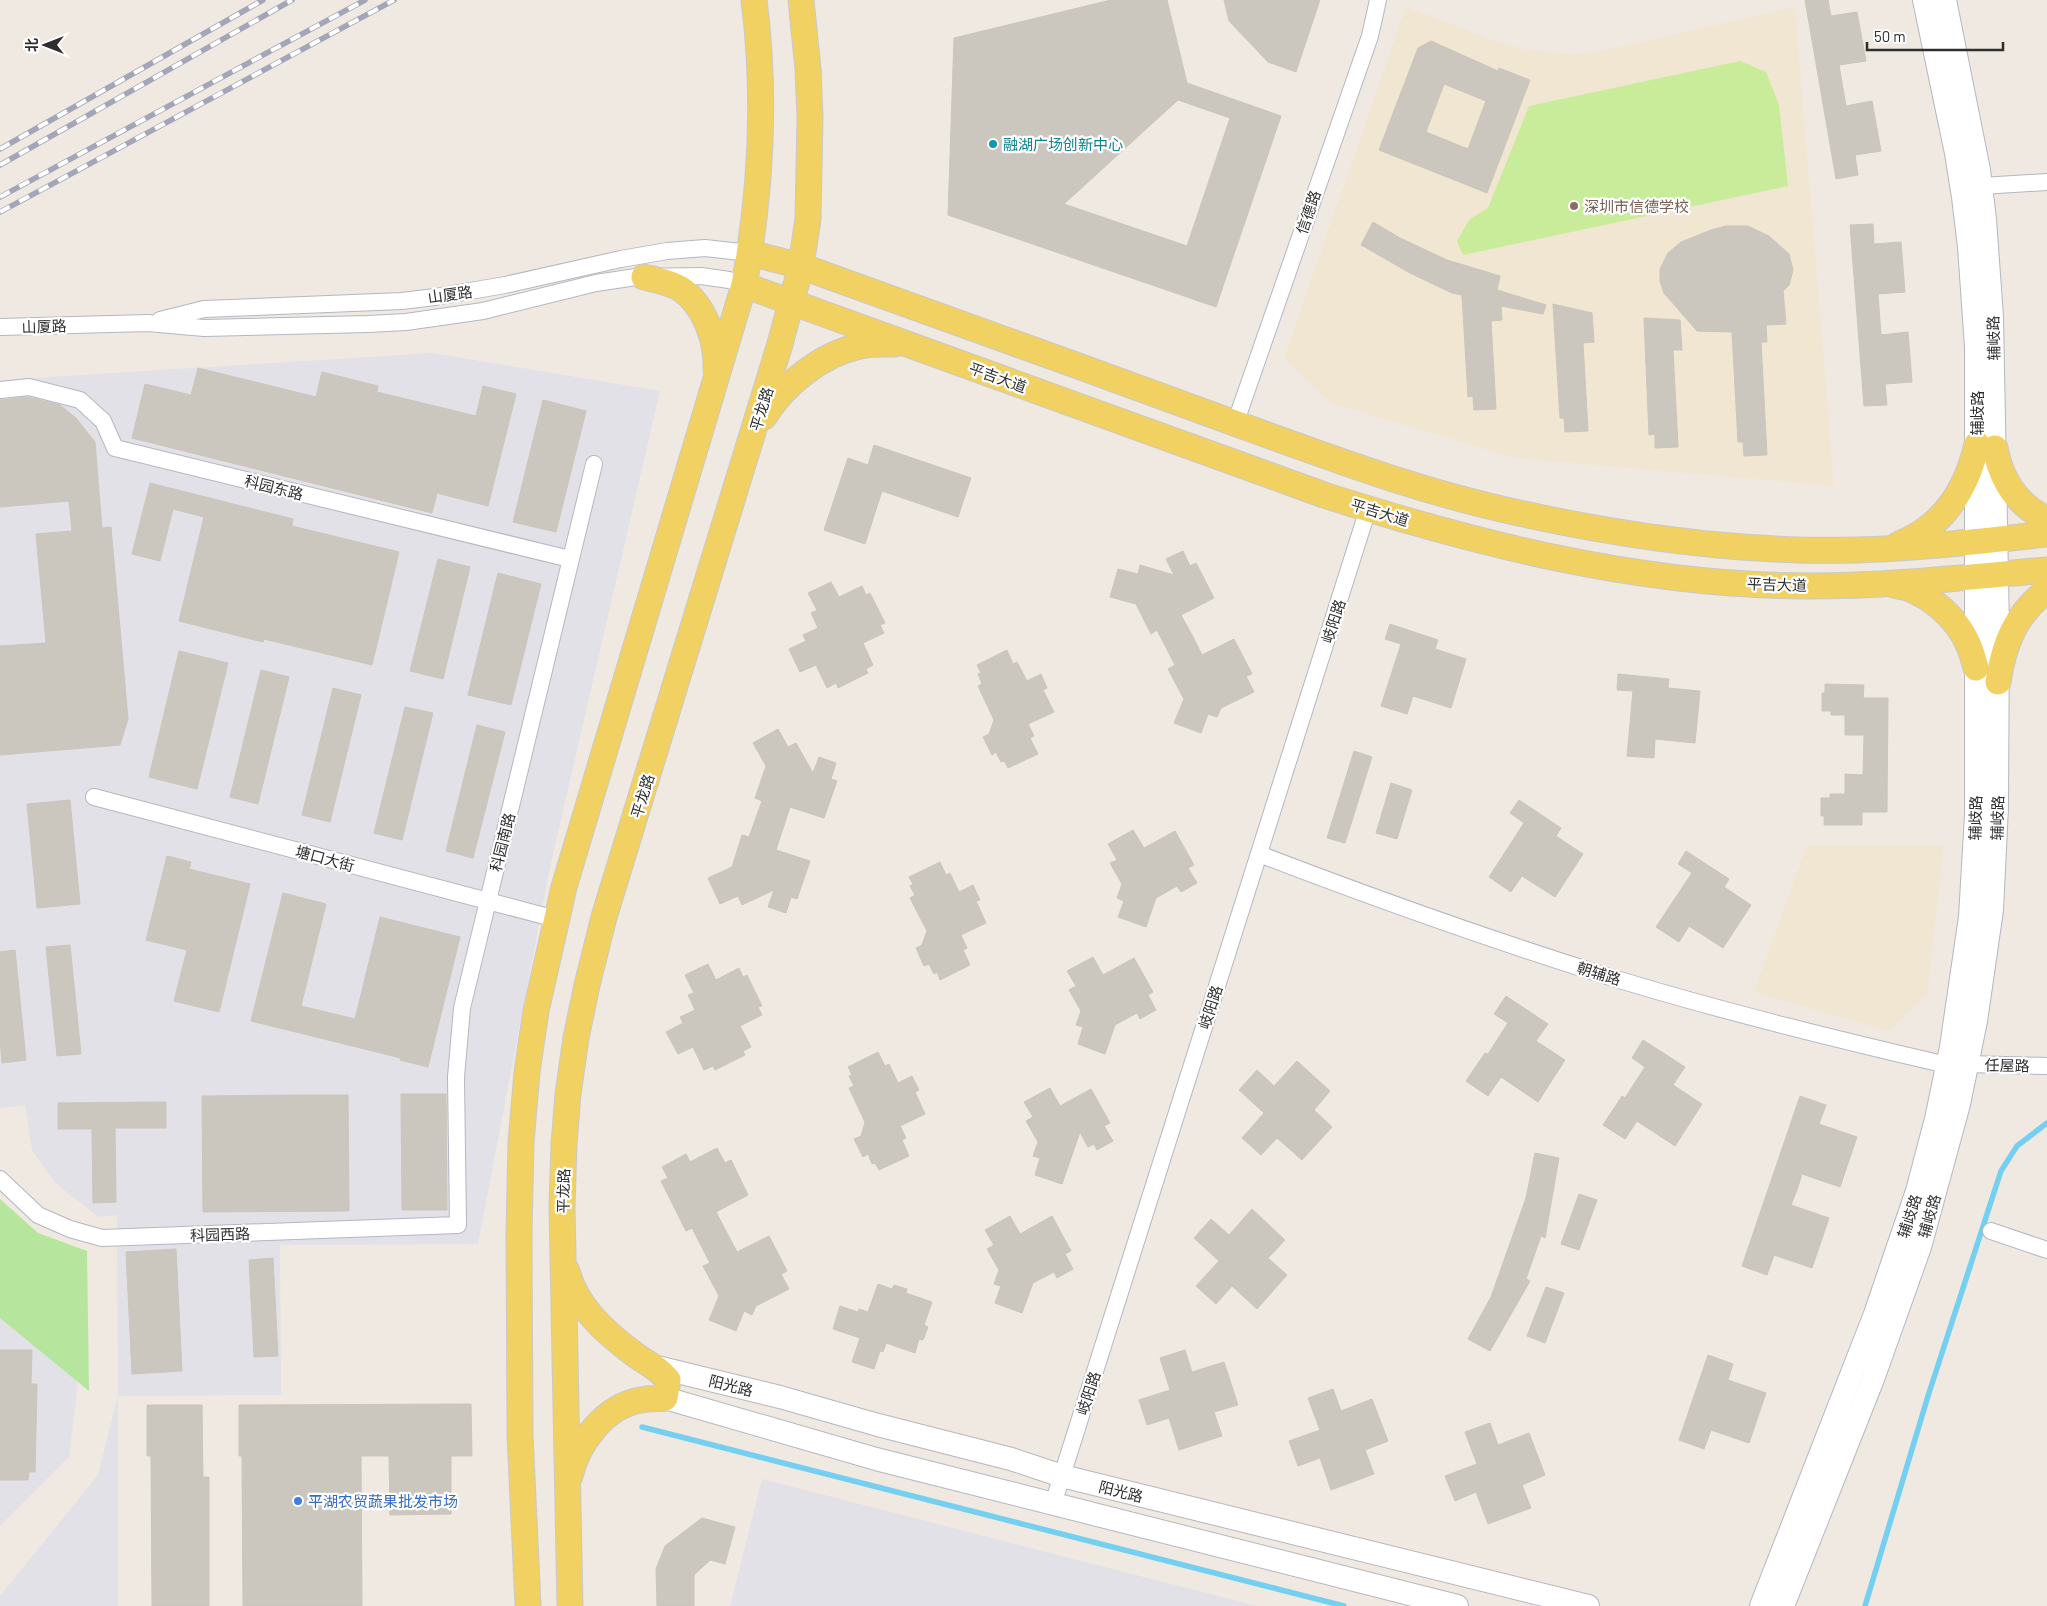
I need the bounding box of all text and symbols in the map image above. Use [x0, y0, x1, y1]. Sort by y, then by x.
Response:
north arrow [20, 20, 70, 70]
scale bar [1867, 20, 2003, 52]
text: 50 m [1874, 27, 1906, 45]
text: 北 [23, 38, 40, 52]
place label: 融湖广场创新中心 [1003, 135, 1123, 153]
marker: 融湖广场创新中心 [987, 138, 999, 150]
street label: 信德路 [1292, 188, 1324, 236]
place label: 深圳市信德学校 [1584, 197, 1689, 215]
marker: 深圳市信德学校 [1568, 200, 1580, 212]
street label: 山厦路 [426, 282, 474, 306]
street label: 辅岐路 [1984, 315, 2002, 361]
street label: 山厦路 [21, 316, 67, 336]
street label: 平吉大道 [967, 358, 1029, 396]
street label: 平龙路 [746, 385, 776, 433]
street label: 辅歧路 [1968, 390, 1986, 436]
street label: 科园东路 [243, 471, 305, 503]
street label: 平吉大道 [1349, 495, 1411, 529]
street label: 平吉大道 [1747, 574, 1807, 594]
street label: 岐阳路 [1317, 597, 1349, 645]
street label: 平龙路 [627, 772, 657, 820]
street label: 辅歧路 [1966, 795, 1984, 841]
street label: 辅岐路 [1988, 795, 2006, 841]
street label: 科园南路 [486, 811, 518, 873]
street label: 塘口大街 [294, 842, 356, 874]
street label: 朝辅路 [1575, 958, 1623, 988]
street label: 岐阳路 [1194, 983, 1226, 1031]
street label: 任屋路 [1984, 1056, 2030, 1074]
street label: 平龙路 [554, 1168, 572, 1214]
street label: 辅歧路 [1893, 1192, 1925, 1240]
street label: 辅岐路 [1914, 1192, 1944, 1240]
street label: 科园西路 [190, 1224, 250, 1244]
street label: 岐阳路 [1072, 1369, 1104, 1417]
street label: 阳光路 [707, 1371, 755, 1399]
street label: 阳光路 [1097, 1477, 1145, 1505]
place label: 平湖农贸蔬果批发市场 [308, 1492, 458, 1510]
marker: 平湖农贸蔬果批发市场 [292, 1495, 304, 1507]

